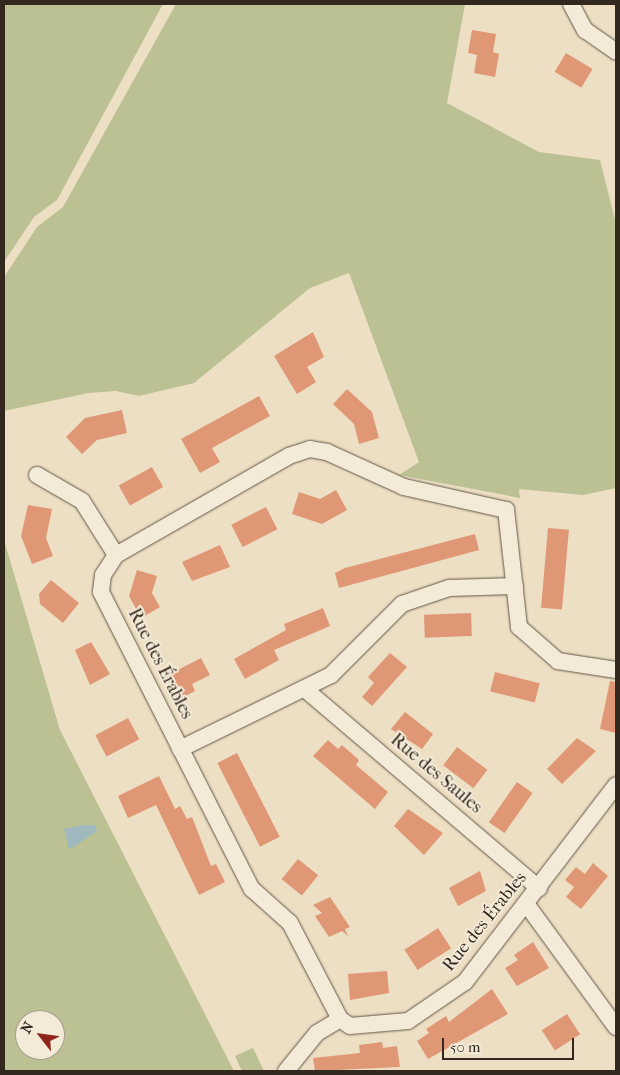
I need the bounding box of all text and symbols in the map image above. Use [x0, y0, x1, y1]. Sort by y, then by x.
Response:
street label: Rue des Érables [123, 605, 197, 723]
street label: Rue des Saules [386, 729, 486, 819]
street label: Rue des Érables [438, 868, 532, 976]
north arrow [15, 1010, 65, 1060]
text: N [17, 1019, 37, 1037]
scale bar [445, 1028, 578, 1060]
text: 50 m [450, 1038, 480, 1056]

